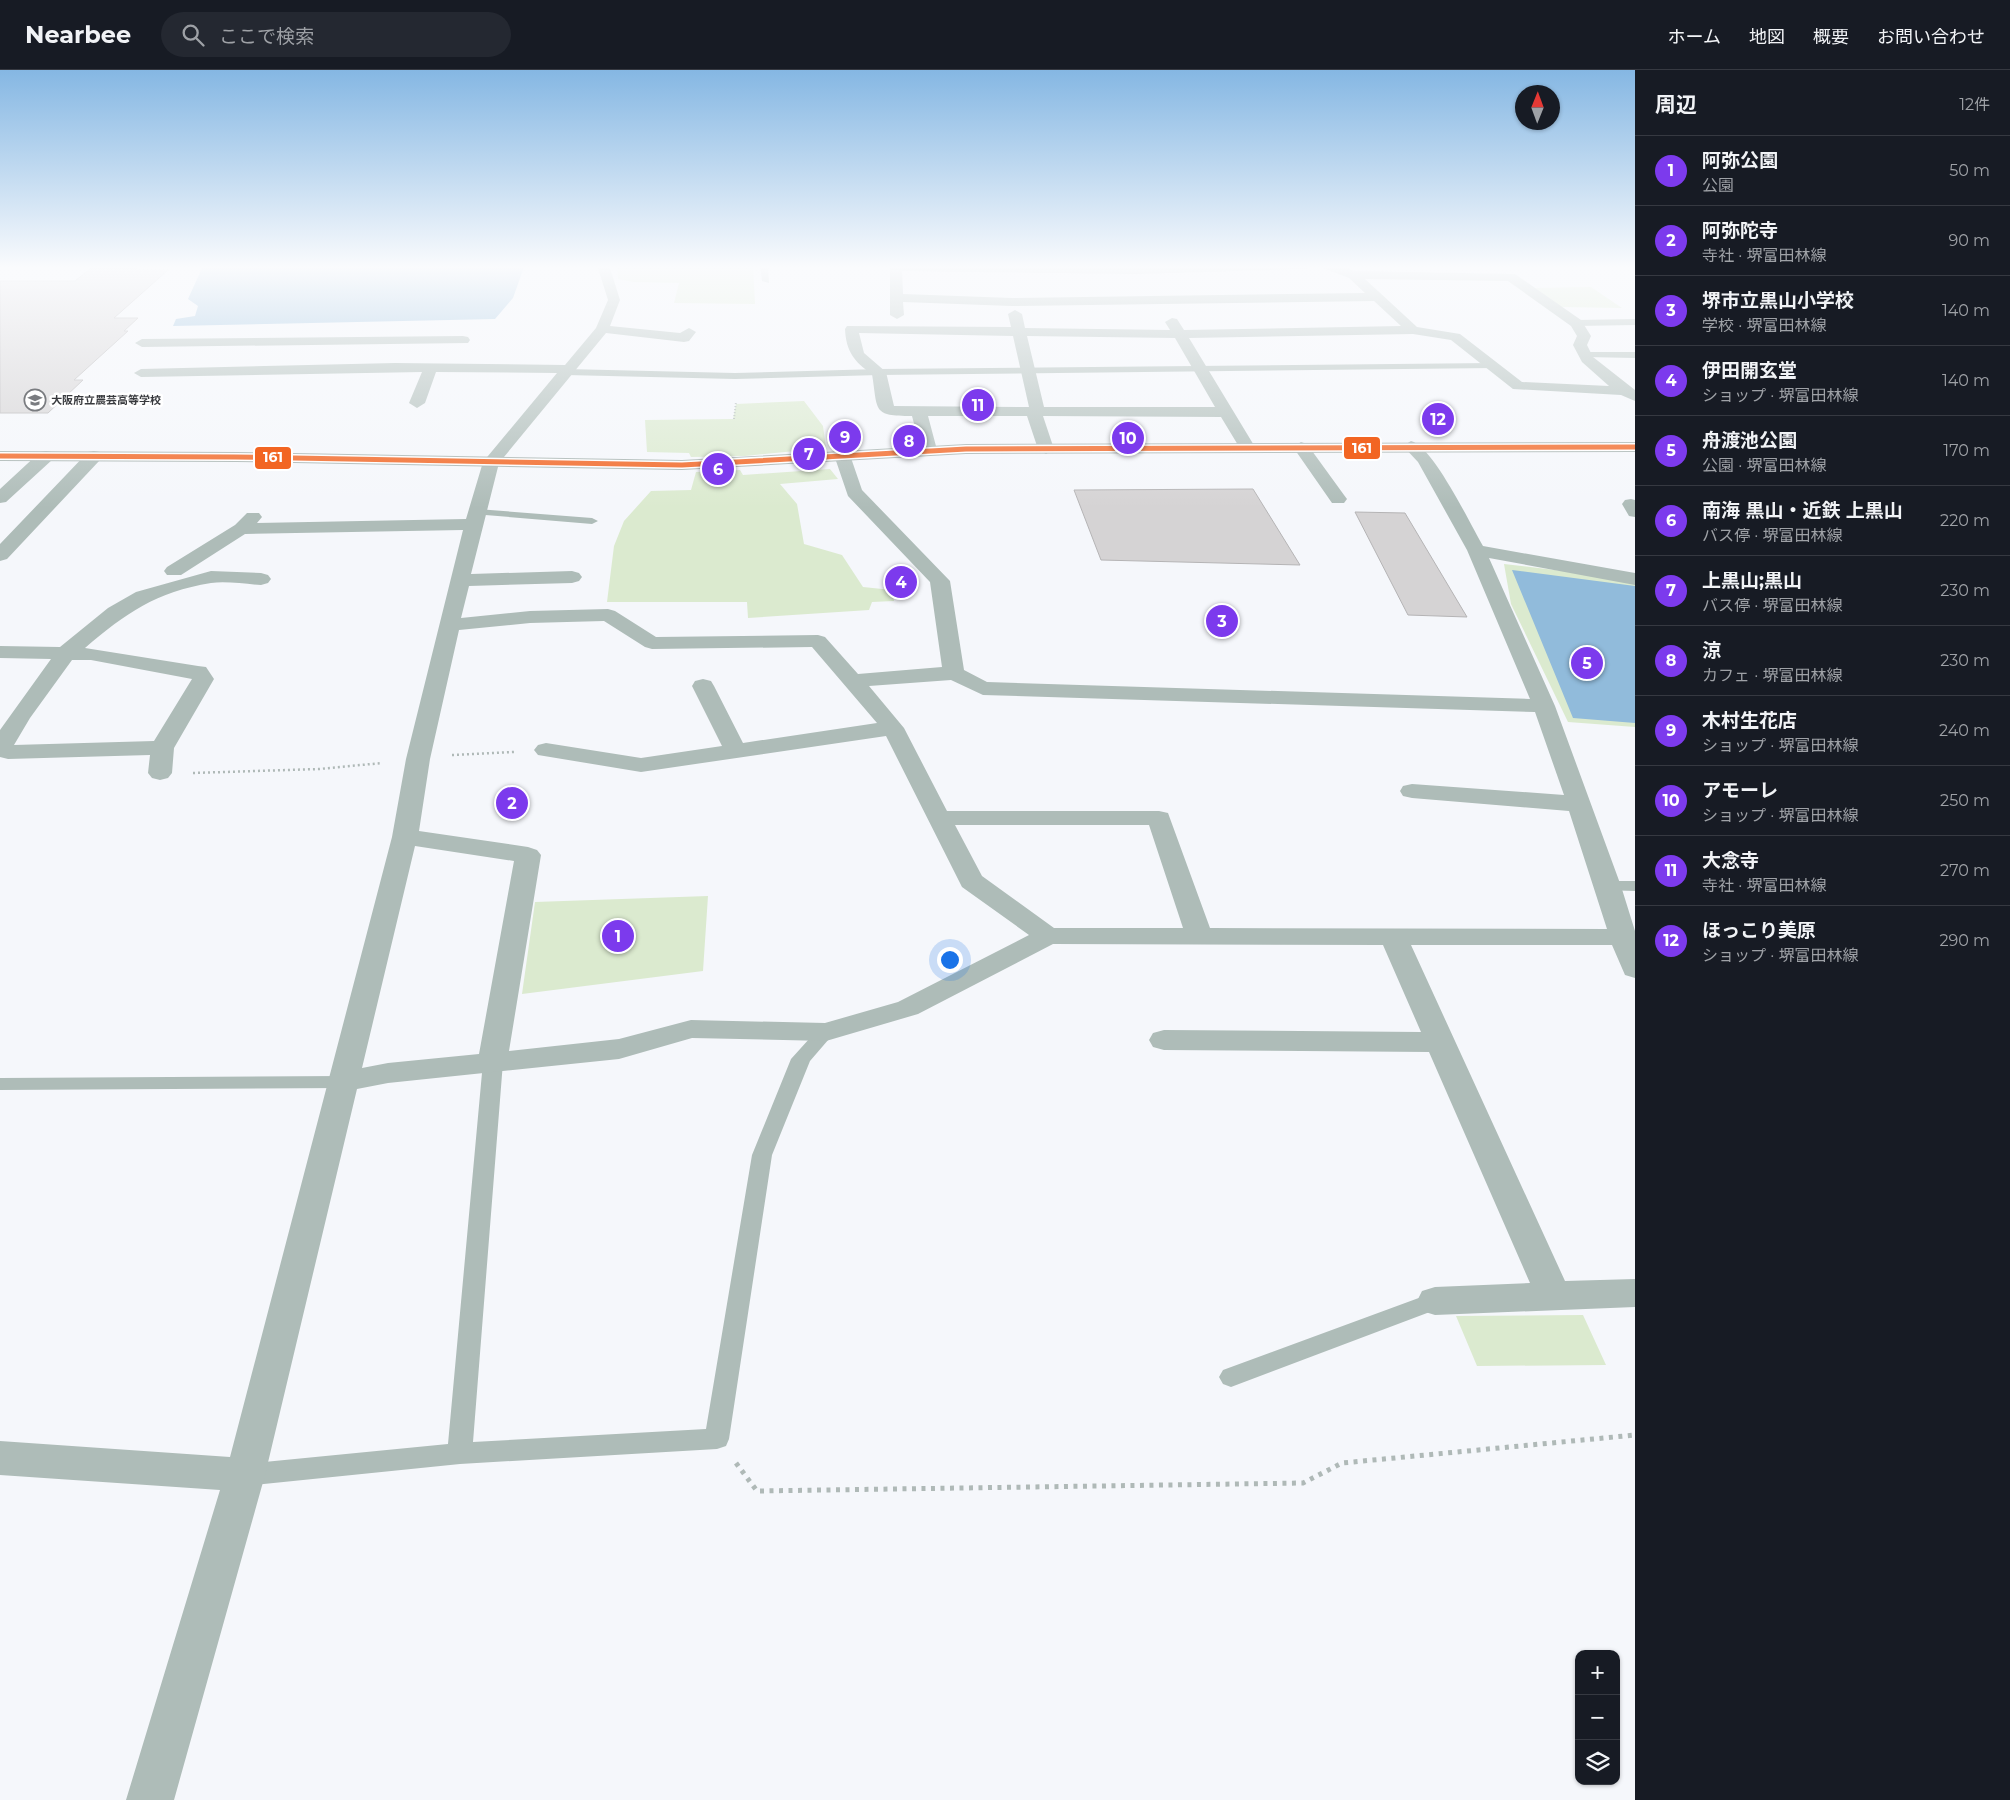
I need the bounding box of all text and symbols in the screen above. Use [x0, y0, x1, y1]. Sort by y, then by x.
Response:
search box [161, 12, 511, 57]
text: Nearbee [25, 20, 131, 49]
icon: search [179, 21, 207, 49]
text: ここで検索 [219, 25, 314, 48]
text: ホーム [1668, 26, 1721, 48]
text: 地図 [1749, 26, 1785, 48]
text: 概要 [1813, 26, 1849, 48]
text: お問い合わせ [1877, 26, 1985, 48]
north arrow [1515, 85, 1560, 130]
text: 周辺 [1655, 92, 1697, 117]
text: 12件 [1959, 95, 1990, 114]
text: 阿弥公園 [1702, 149, 1778, 172]
text: 1 [1668, 161, 1674, 180]
text: 50 m [1949, 161, 1990, 180]
text: 公園 [1702, 176, 1734, 195]
text: 阿弥陀寺 [1702, 219, 1778, 242]
text: 2 [1666, 231, 1676, 250]
text: 90 m [1948, 231, 1990, 250]
text: 寺社 · 堺富田林線 [1702, 246, 1826, 265]
text: 堺市立黒山小学校 [1702, 289, 1854, 312]
text: 3 [1666, 301, 1676, 320]
text: 140 m [1942, 301, 1990, 320]
text: 学校 · 堺富田林線 [1702, 316, 1826, 335]
text: 伊田開玄堂 [1702, 359, 1797, 382]
text: 4 [1665, 371, 1677, 390]
text: 140 m [1942, 371, 1990, 390]
pin: 11 [962, 386, 994, 424]
text: ショップ · 堺富田林線 [1702, 386, 1858, 405]
school or university icon: 大阪府立農芸高等学校 [23, 388, 47, 412]
place label: 大阪府立農芸高等学校 [51, 393, 161, 407]
pin: 12 [1422, 400, 1454, 438]
pin: 9 [829, 418, 861, 456]
pin: 10 [1112, 419, 1144, 457]
pin: 8 [893, 422, 925, 460]
text: 舟渡池公園 [1702, 429, 1797, 452]
pin: 7 [793, 435, 825, 473]
line badge: 161 [1343, 436, 1381, 460]
text: 161 [1352, 439, 1372, 457]
text: 5 [1666, 441, 1676, 460]
text: 170 m [1943, 441, 1990, 460]
line badge: 161 [254, 446, 292, 470]
text: 161 [263, 448, 283, 466]
pin: 6 [702, 450, 734, 488]
text: 公園 · 堺富田林線 [1702, 456, 1826, 475]
text: 南海 黒山・近鉄 上黒山 [1702, 499, 1903, 522]
text: 6 [1666, 511, 1676, 530]
text: 220 m [1940, 511, 1990, 530]
text: バス停 · 堺富田林線 [1702, 526, 1842, 545]
pin: 4 [885, 563, 917, 601]
text: 上黒山;黒山 [1702, 569, 1802, 592]
text: 7 [1666, 581, 1676, 600]
text: 230 m [1940, 581, 1990, 600]
text: バス停 · 堺富田林線 [1702, 596, 1842, 615]
pin: 3 [1206, 602, 1238, 640]
text: 涼 [1702, 639, 1721, 662]
pin: 5 [1571, 644, 1603, 682]
text: 8 [1666, 651, 1676, 670]
text: 230 m [1940, 651, 1990, 670]
text: カフェ · 堺富田林線 [1702, 666, 1842, 685]
text: 木村生花店 [1702, 709, 1797, 732]
text: 9 [1666, 721, 1676, 740]
text: 240 m [1939, 721, 1990, 740]
text: ショップ · 堺富田林線 [1702, 736, 1858, 755]
text: アモーレ [1702, 779, 1778, 802]
pin: 2 [496, 784, 528, 822]
text: 10 [1662, 791, 1680, 810]
text: 250 m [1940, 791, 1990, 810]
text: ショップ · 堺富田林線 [1702, 806, 1858, 825]
text: 大念寺 [1702, 849, 1759, 872]
text: 11 [1665, 861, 1677, 880]
text: 270 m [1940, 861, 1990, 880]
text: 寺社 · 堺富田林線 [1702, 876, 1826, 895]
pin: 1 [602, 917, 634, 955]
text: ほっこり美原 [1702, 919, 1816, 942]
text: 12 [1663, 931, 1679, 950]
text: 290 m [1939, 931, 1990, 950]
text: ショップ · 堺富田林線 [1702, 946, 1858, 965]
your location [937, 947, 963, 973]
map controls [1575, 1650, 1620, 1785]
button: + [1575, 1650, 1620, 1695]
button: − [1575, 1695, 1620, 1740]
button: layers [1575, 1740, 1620, 1785]

